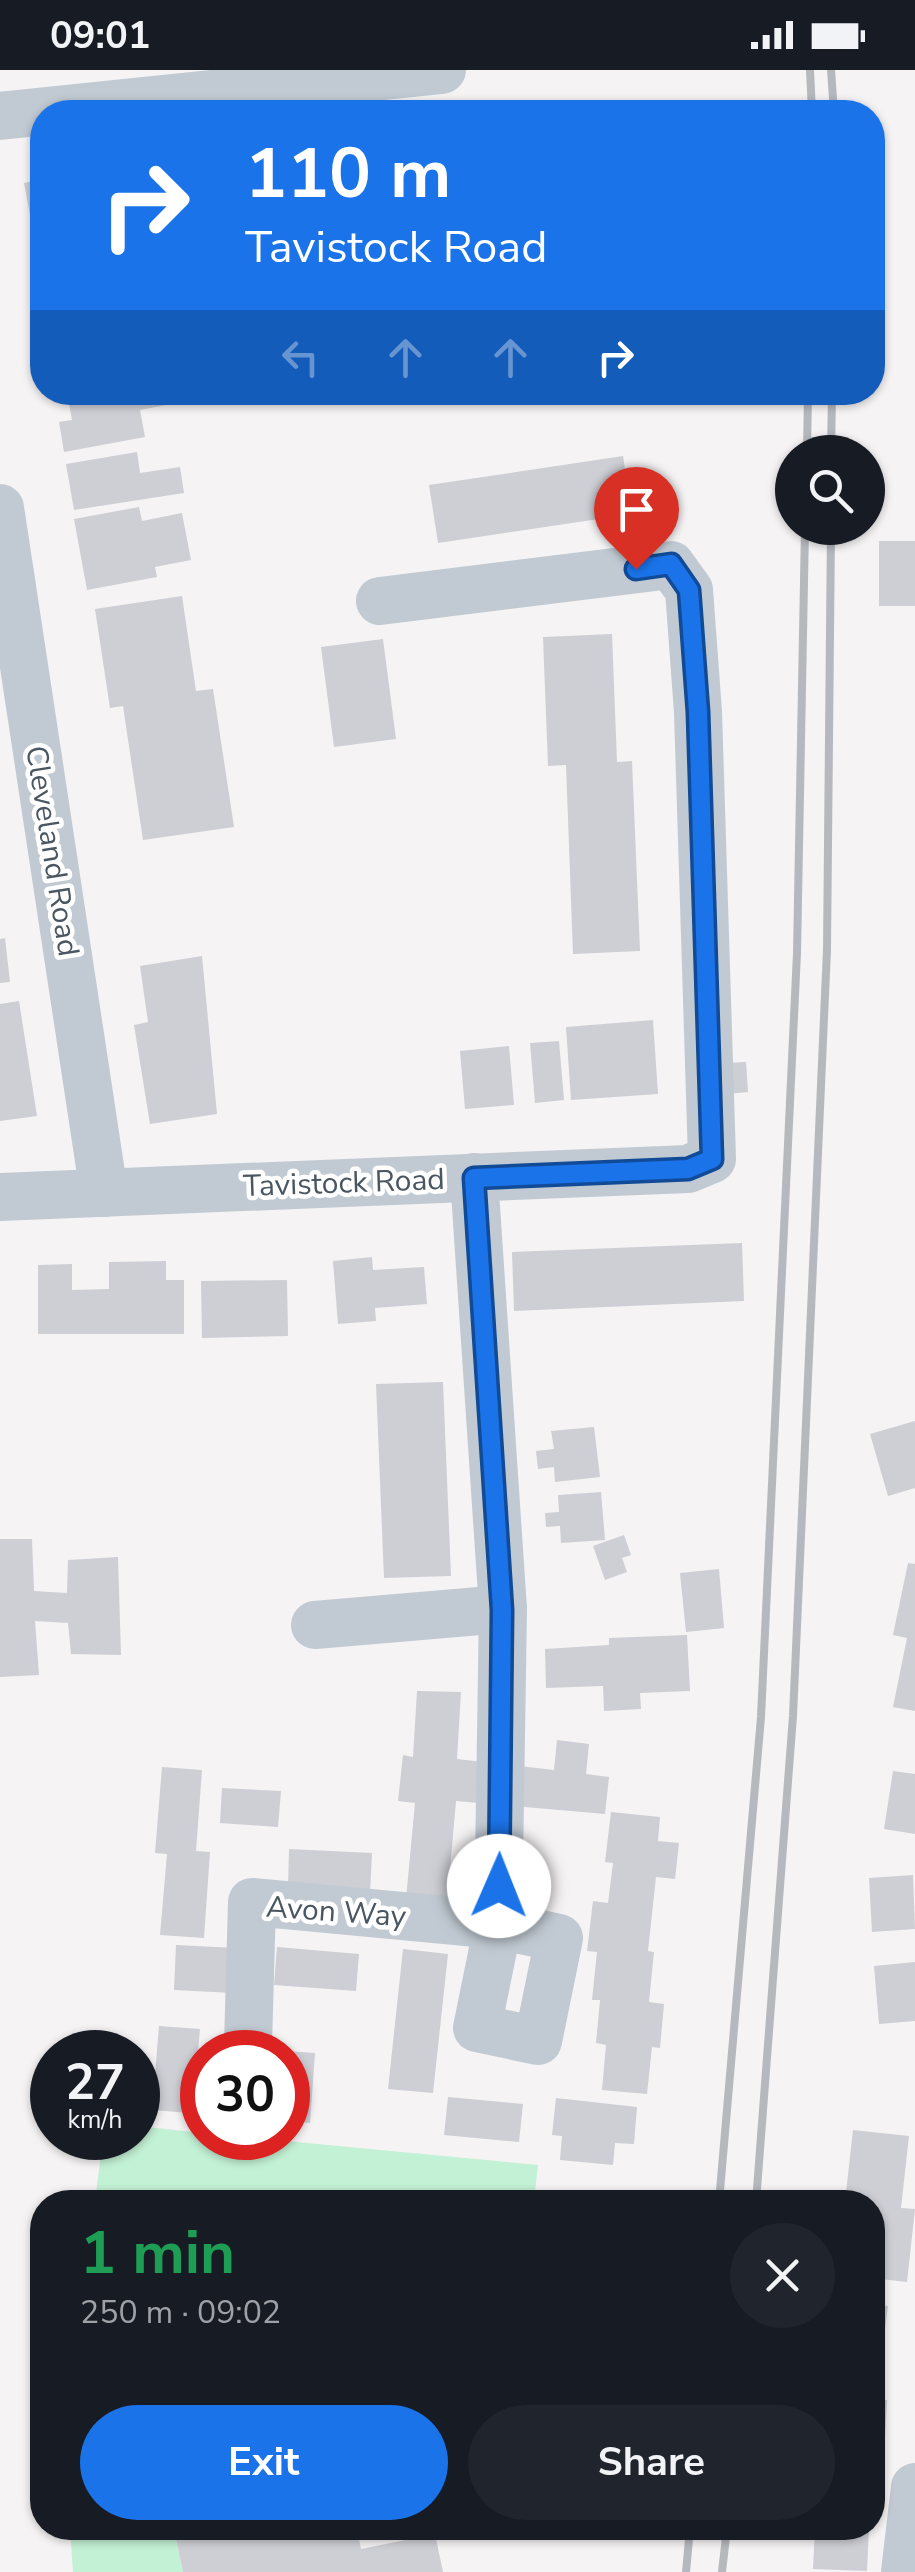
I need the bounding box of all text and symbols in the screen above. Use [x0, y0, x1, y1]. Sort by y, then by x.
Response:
text: 09:01 [50, 10, 151, 61]
text: 110 m [245, 126, 451, 222]
icon: right [80, 140, 210, 270]
text: Tavistock Road [245, 217, 547, 278]
icon: left [273, 330, 328, 385]
icon: ahead [378, 330, 433, 385]
icon: ahead [483, 330, 538, 385]
icon: right [588, 330, 643, 385]
map controls [775, 435, 885, 545]
button: search [775, 435, 885, 545]
pin [594, 467, 679, 570]
icon: arrive [609, 482, 664, 537]
street label: Cleveland Road [15, 743, 89, 959]
street label: Tavistock Road [243, 1159, 445, 1207]
position arrow [447, 1834, 551, 1938]
street label: Avon Way [265, 1887, 408, 1937]
speed limit sign: 30 [180, 2030, 310, 2160]
text: 27 [65, 2048, 125, 2117]
text: km/h [67, 2103, 123, 2137]
text: 1 min [80, 2212, 235, 2294]
button: close [730, 2223, 835, 2328]
text: 250 m · 09:02 [80, 2291, 281, 2334]
button: Exit [80, 2405, 448, 2520]
button: Share [468, 2405, 835, 2520]

